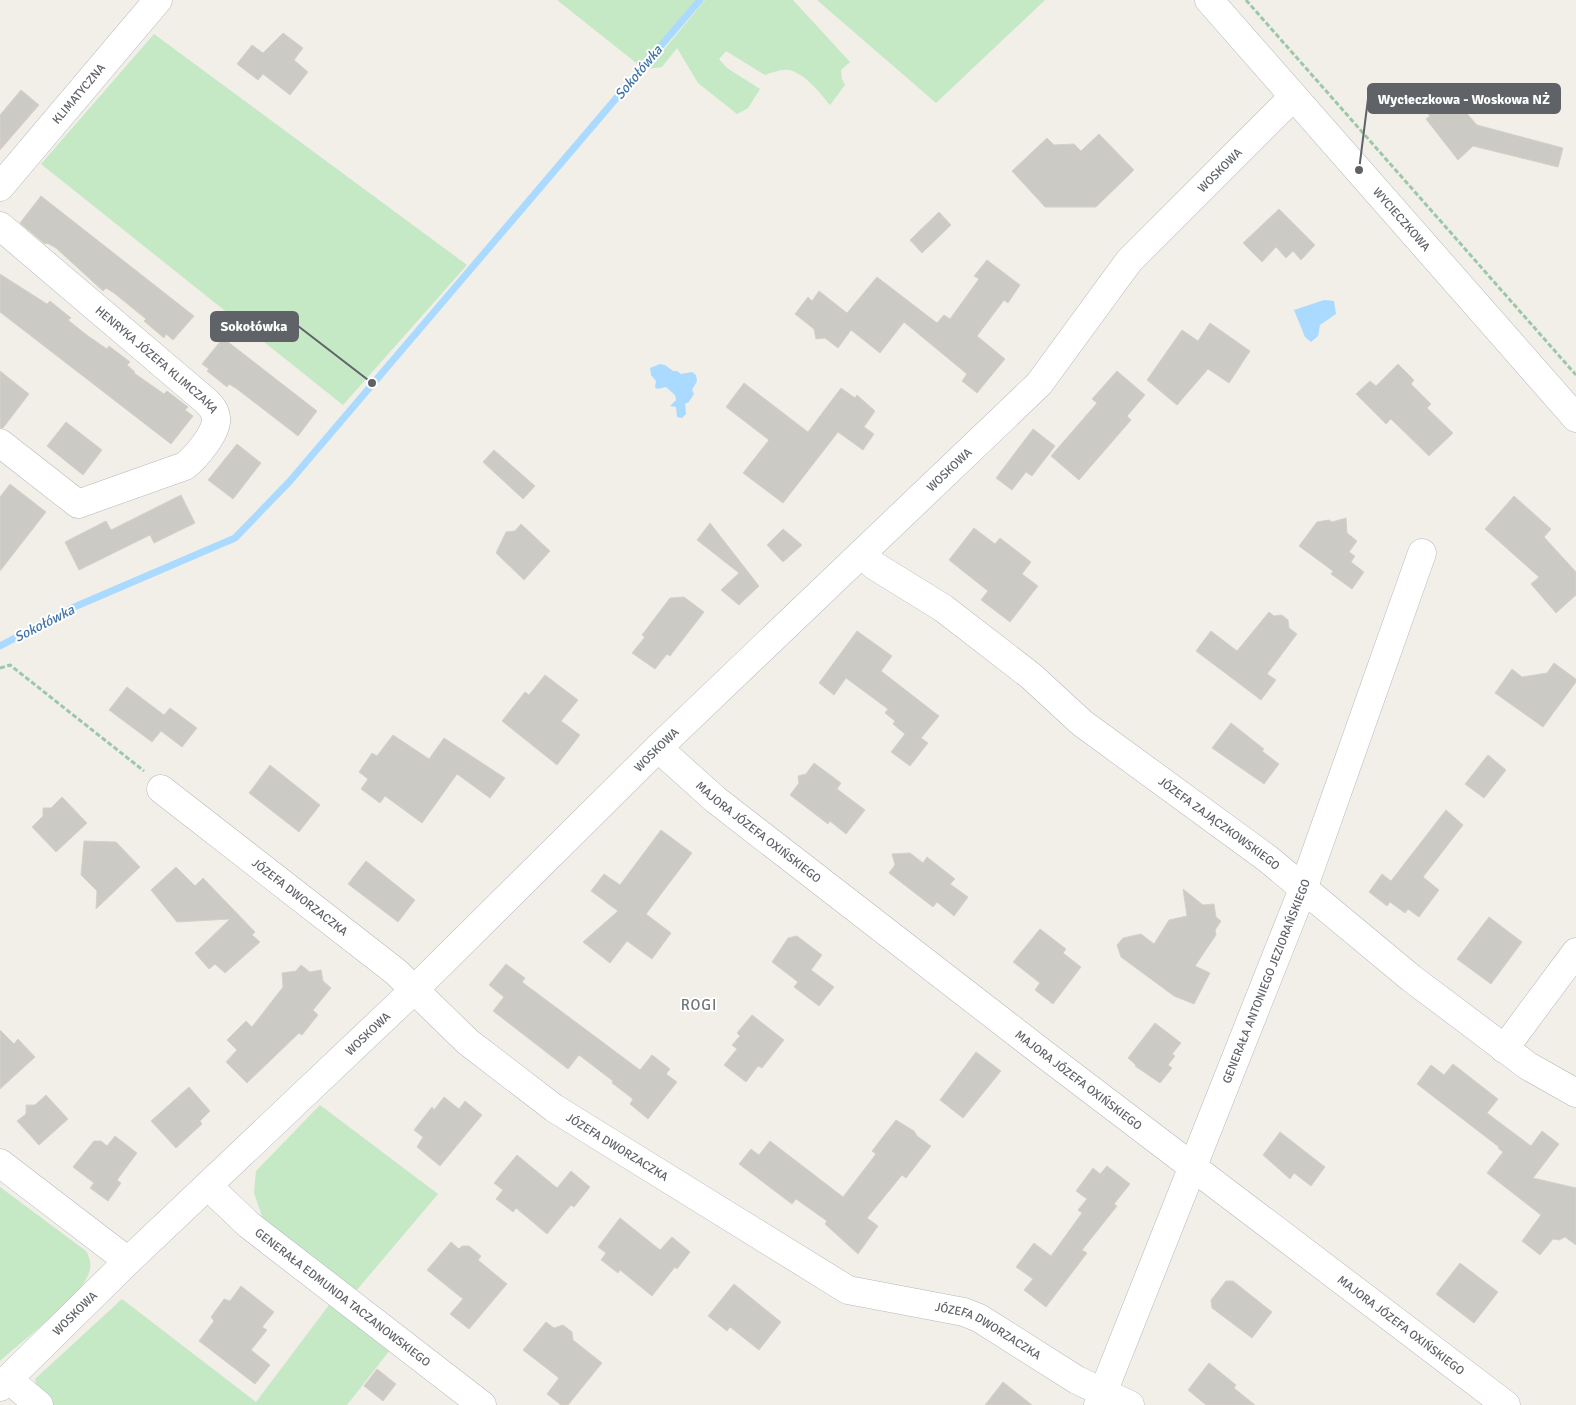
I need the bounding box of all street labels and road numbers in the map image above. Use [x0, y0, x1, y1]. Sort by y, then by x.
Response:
street label: KLIMATYCZNA [49, 60, 109, 127]
street label: WOSKOWA [1195, 145, 1246, 196]
street label: WYCIECZKOWA [1369, 185, 1434, 255]
street label: HENRYKA JÓZEFA KLIMCZAKA [92, 303, 221, 417]
street label: WOSKOWA [924, 445, 976, 495]
street label: WOSKOWA [631, 724, 683, 775]
street label: JÓZEFA ZAJĄCZKOWSKIEGO [1155, 774, 1283, 874]
street label: MAJORA JÓZEFA OXIŃSKIEGO [692, 778, 824, 887]
street label: JÓZEFA DWORZACZKA [249, 856, 351, 940]
street label: GENERAŁA ANTONIEGO JEZIORAŃSKIEGO [1219, 877, 1314, 1086]
street label: WOSKOWA [342, 1009, 394, 1059]
street label: MAJORA JÓZEFA OXIŃSKIEGO [1012, 1027, 1145, 1134]
street label: JÓZEFA DWORZACZKA [563, 1110, 671, 1185]
street label: GENERAŁA EDMUNDA TACZANOWSKIEGO [252, 1225, 433, 1370]
street label: MAJORA JÓZEFA OXIŃSKIEGO [1334, 1272, 1467, 1379]
street label: WOSKOWA [50, 1288, 101, 1339]
street label: JÓZEFA DWORZACZKA [934, 1300, 1044, 1364]

